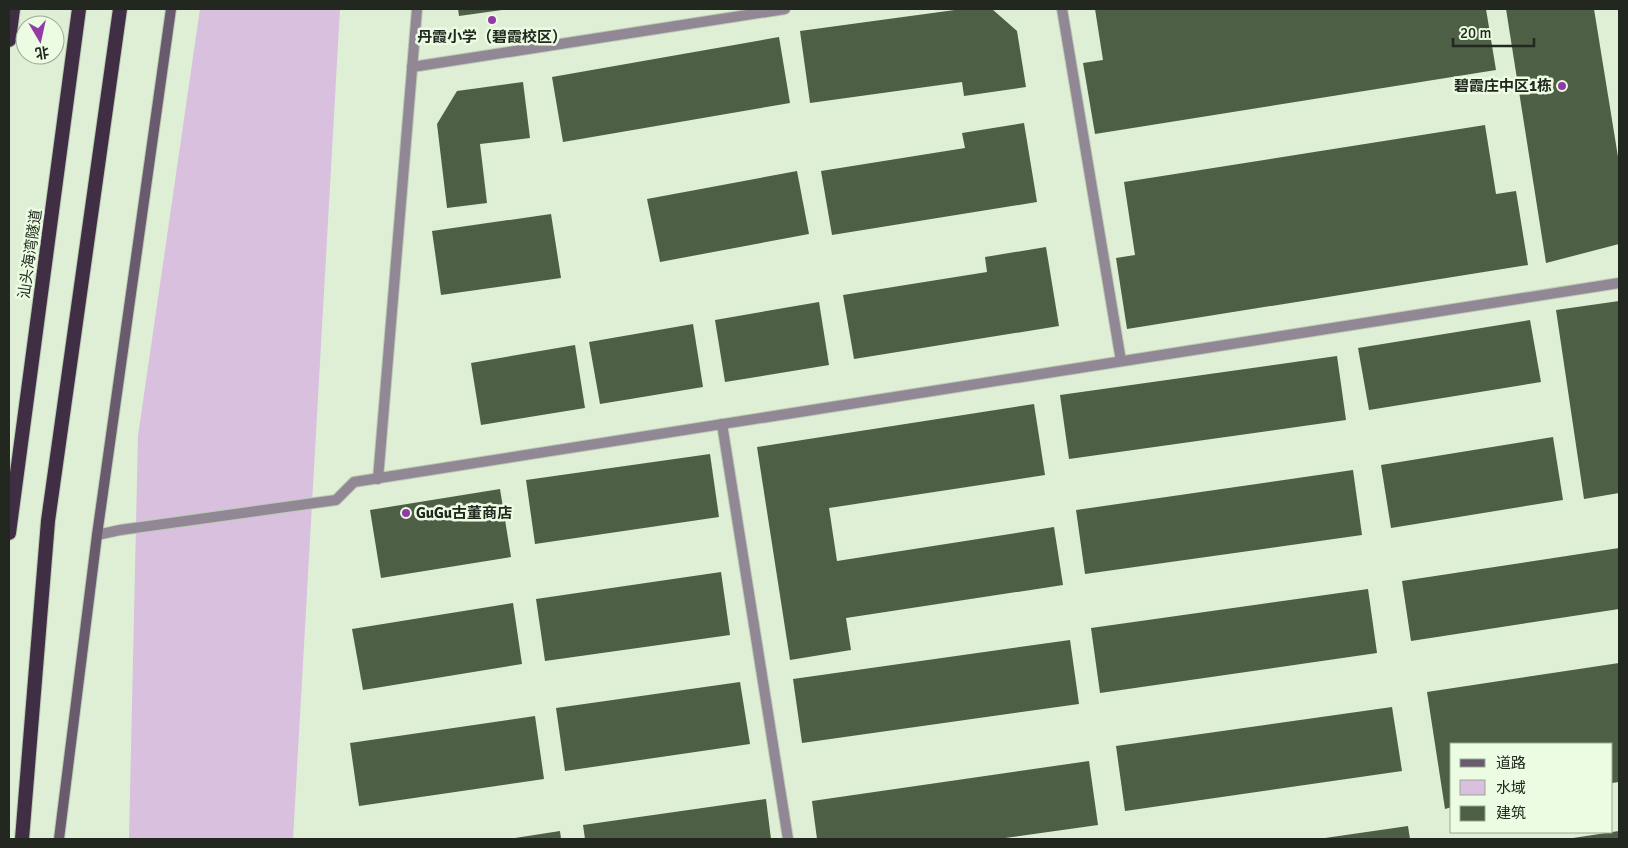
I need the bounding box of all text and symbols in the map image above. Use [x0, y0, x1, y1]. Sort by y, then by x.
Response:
marker: 丹霞小学（碧霞校区） [486, 14, 498, 26]
north arrow [15, 15, 65, 65]
scale bar [1453, 15, 1534, 47]
text: 20 m [1460, 24, 1491, 42]
place label: 丹霞小学（碧霞校区） [417, 28, 567, 46]
text: 北 [34, 43, 50, 62]
place label: 碧霞庄中区1栋 [1454, 77, 1552, 95]
marker: 碧霞庄中区1栋 [1556, 80, 1568, 92]
street label: 汕头海湾隧道 [15, 208, 45, 300]
place label: GuGu古董商店 [416, 504, 512, 522]
marker: GuGu古董商店 [400, 507, 412, 519]
legend [1450, 743, 1613, 833]
text: 道路 [1496, 754, 1526, 772]
text: 水域 [1496, 779, 1526, 797]
text: 建筑 [1496, 804, 1526, 822]

